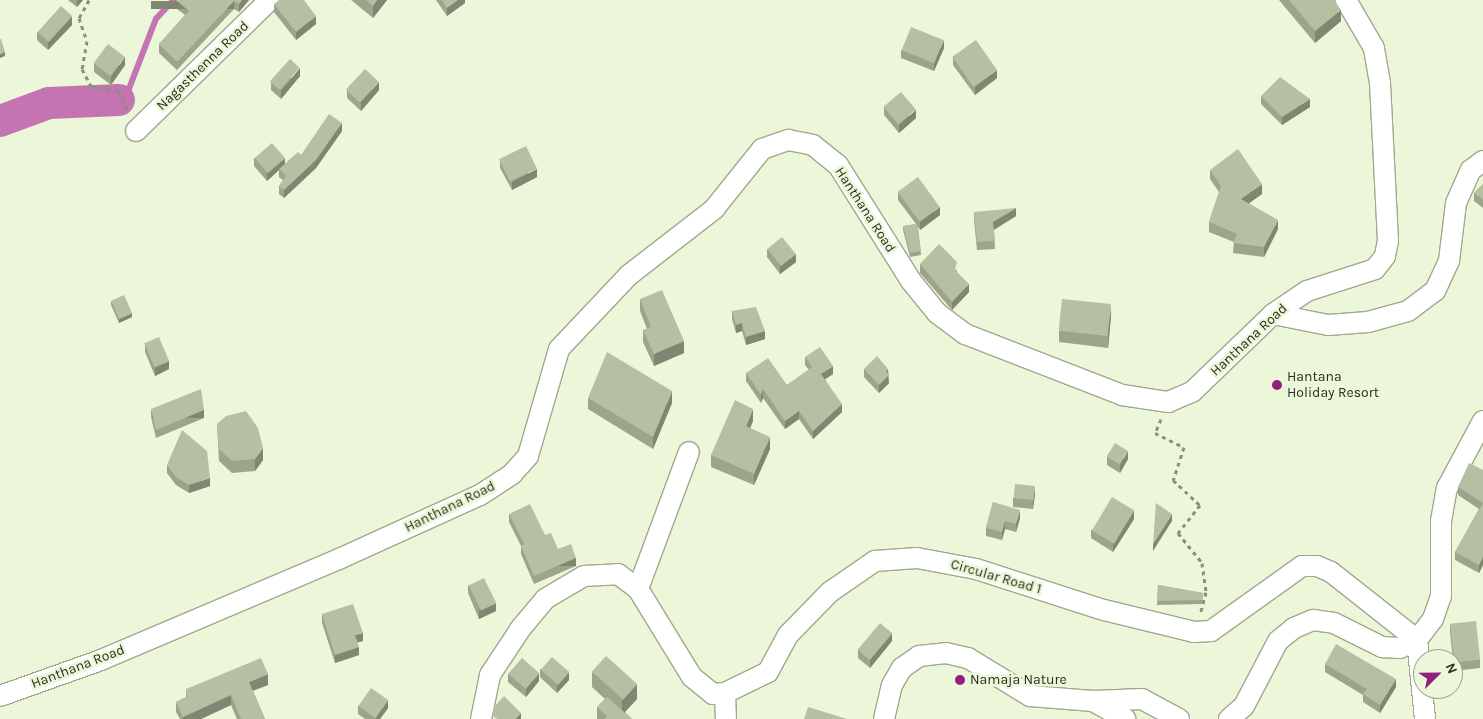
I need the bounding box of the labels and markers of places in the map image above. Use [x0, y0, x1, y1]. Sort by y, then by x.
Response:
place label: Hantana Holiday Resort [1287, 369, 1379, 402]
marker: Hantana Holiday Resort [1271, 379, 1283, 391]
place label: Namaja Nature [970, 672, 1067, 688]
marker: Namaja Nature [954, 674, 966, 686]

